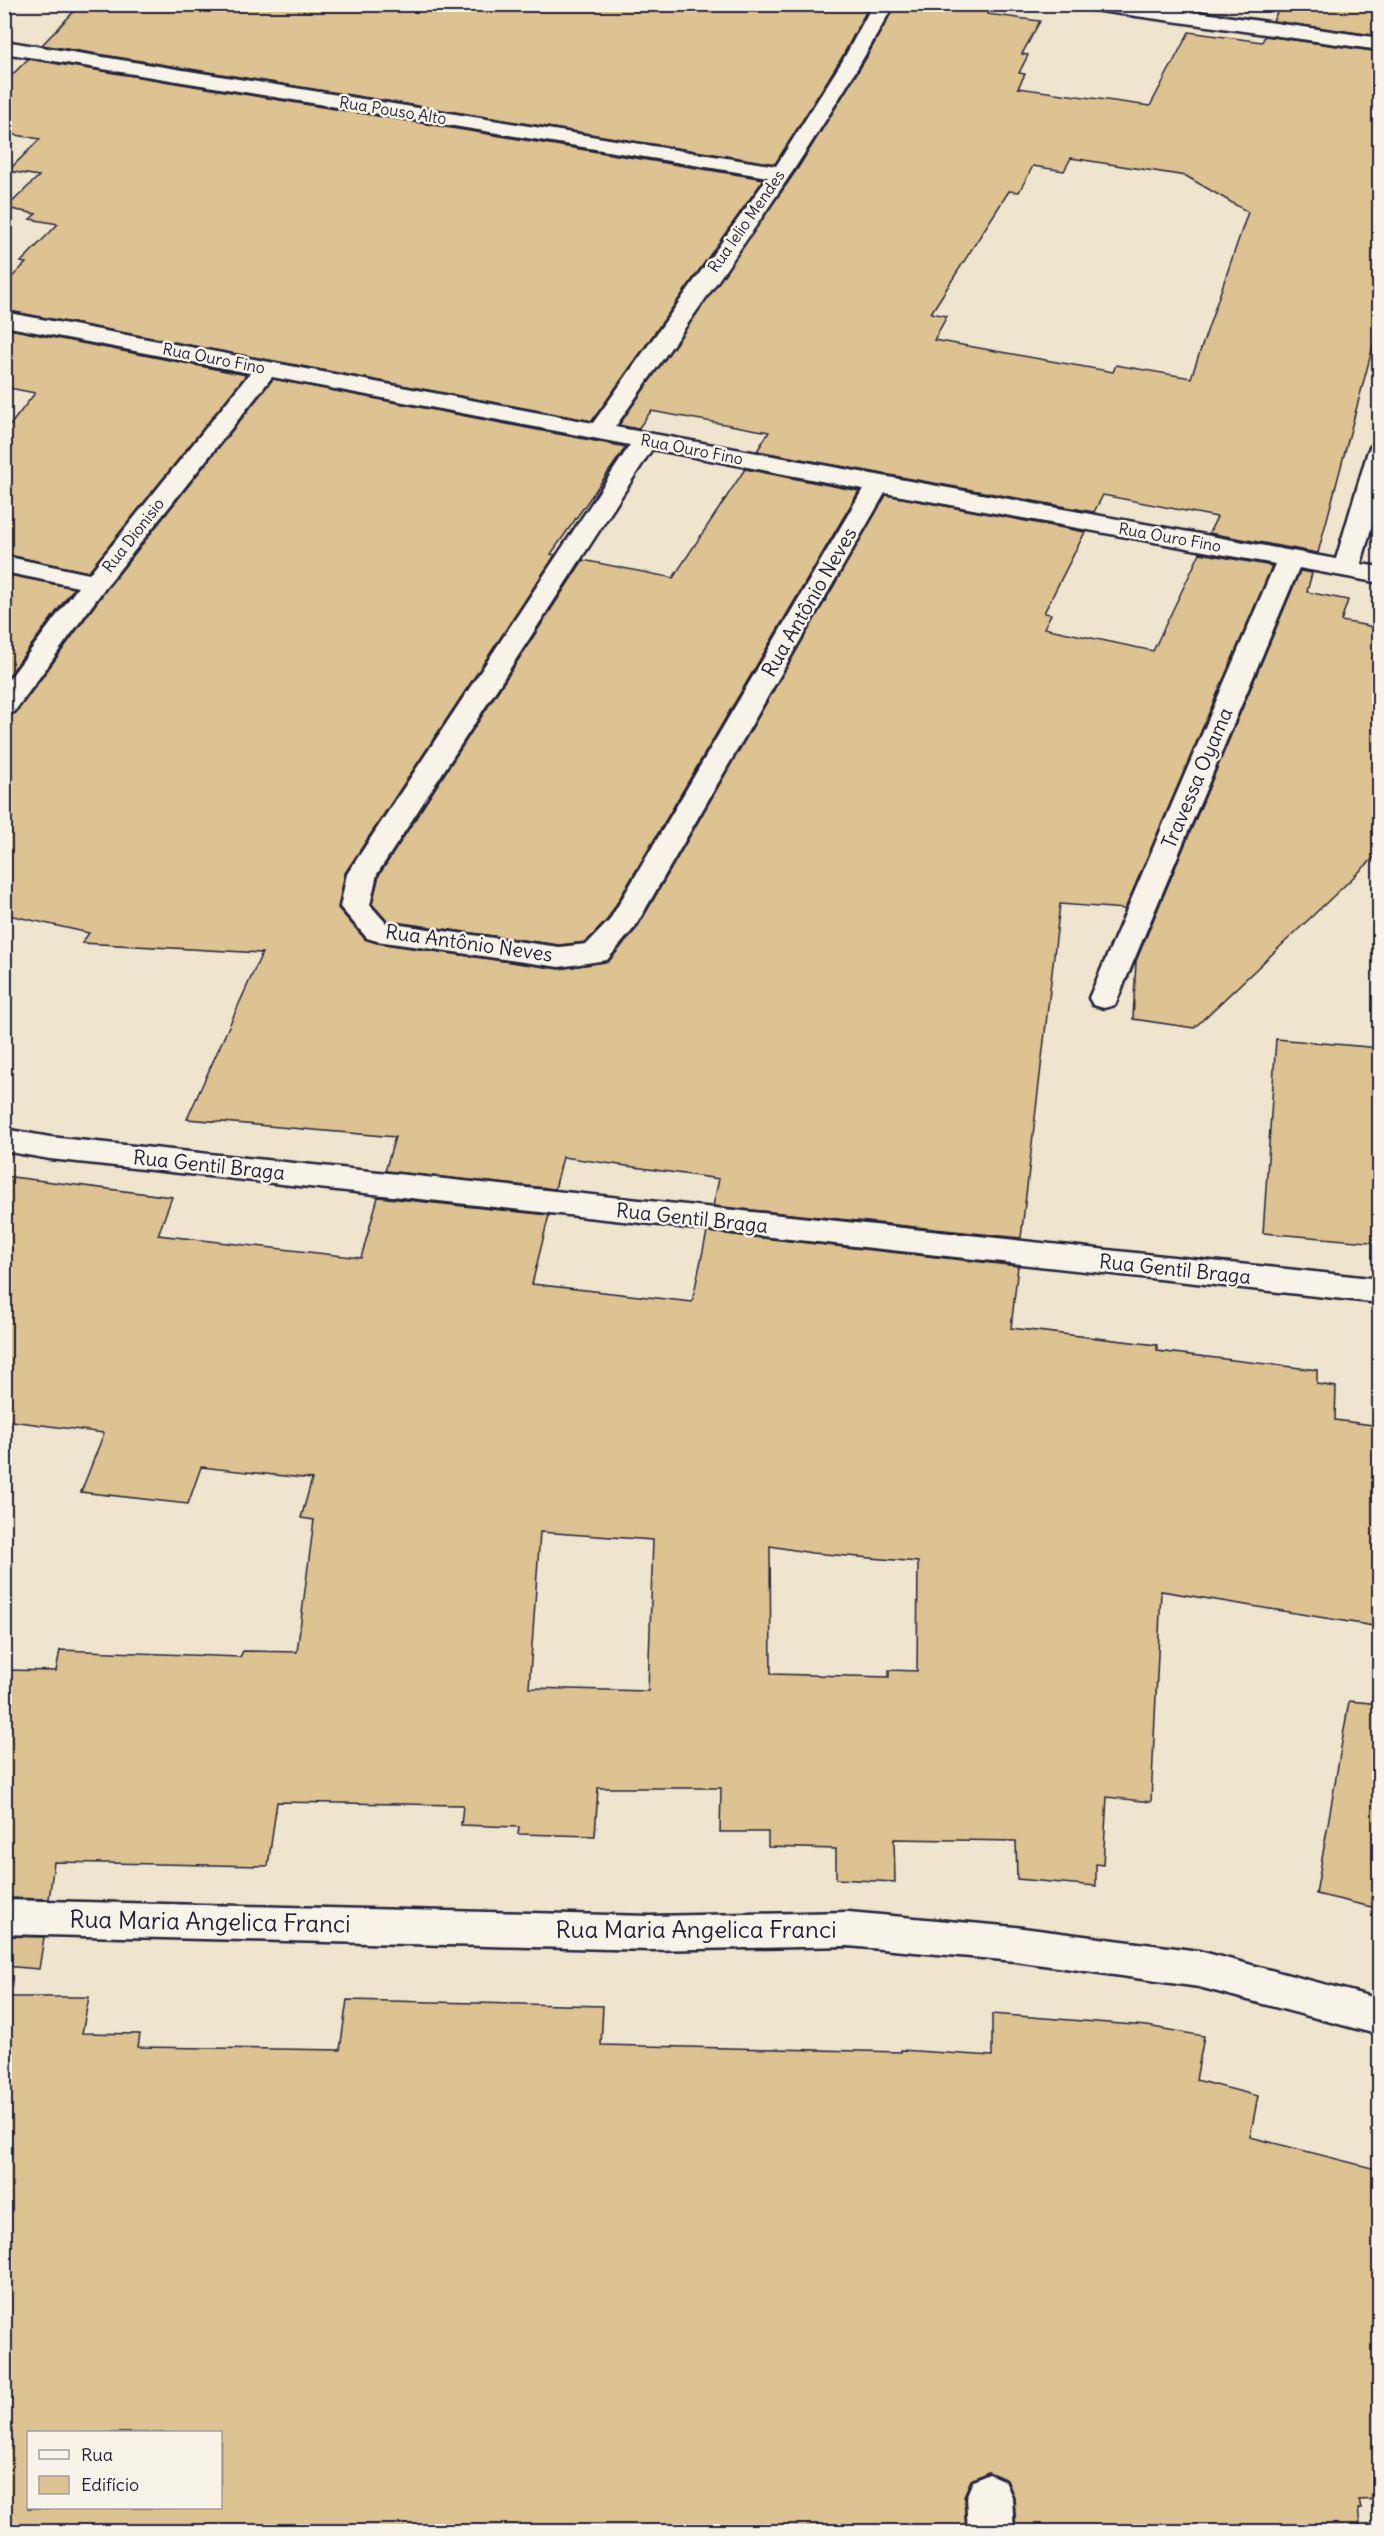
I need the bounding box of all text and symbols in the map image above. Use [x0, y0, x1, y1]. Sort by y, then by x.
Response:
street label: Rua Pouso Alto [338, 92, 448, 128]
street label: Rua lelio Mendes [703, 166, 789, 276]
street label: Rua Ouro Fino [161, 338, 267, 378]
street label: Rua Ouro Fino [639, 429, 745, 469]
street label: Rua Dionisio [98, 494, 168, 576]
street label: Rua Ouro Fino [1117, 518, 1223, 556]
street label: Rua Antônio Neves [756, 522, 862, 681]
street label: Travessa Oyama [1156, 704, 1237, 852]
street label: Rua Antônio Neves [384, 918, 554, 967]
street label: Rua Gentil Braga [132, 1144, 286, 1185]
street label: Rua Gentil Braga [615, 1197, 769, 1238]
street label: Rua Gentil Braga [1098, 1248, 1252, 1289]
street label: Rua Maria Angelica Franci [69, 1904, 351, 1938]
street label: Rua Maria Angelica Franci [555, 1914, 837, 1944]
legend [27, 2431, 222, 2509]
text: Rua [81, 2443, 113, 2466]
text: Edifício [81, 2473, 139, 2496]

